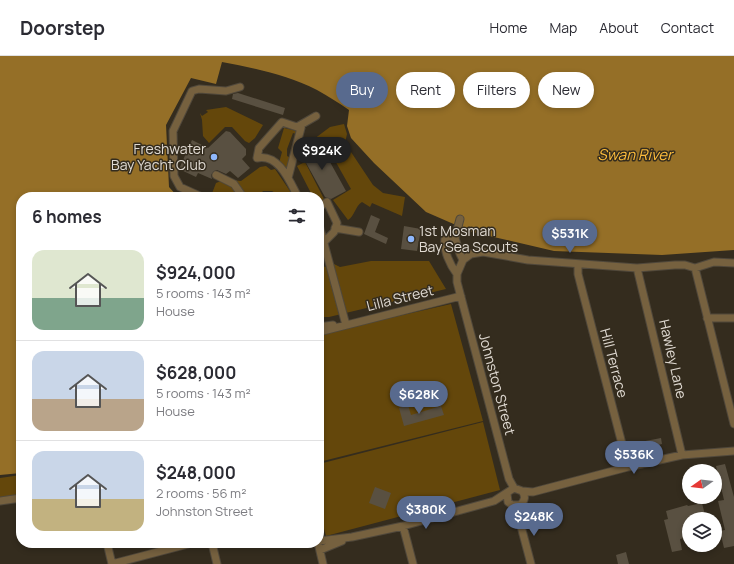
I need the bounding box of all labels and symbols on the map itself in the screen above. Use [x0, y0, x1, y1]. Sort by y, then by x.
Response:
pin: $924K [294, 137, 350, 171]
place label: Freshwater Bay Yacht Club [111, 139, 206, 174]
water label: Swan River [597, 144, 675, 165]
marker: Freshwater Bay Yacht Club [209, 152, 219, 162]
pin: $531K [542, 220, 598, 254]
place label: 1st Mosman Bay Sea Scouts [419, 221, 518, 256]
marker: 1st Mosman Bay Sea Scouts [406, 234, 416, 244]
street label: Lilla Street [364, 280, 436, 315]
street label: Hawley Lane [655, 317, 692, 400]
street label: Hill Terrace [596, 326, 633, 400]
street label: Johnston Street [475, 331, 520, 437]
pin: $628K [391, 381, 447, 415]
pin: $536K [606, 441, 662, 475]
north arrow [682, 464, 722, 504]
pin: $380K [398, 496, 454, 530]
pin: $248K [506, 503, 562, 537]

